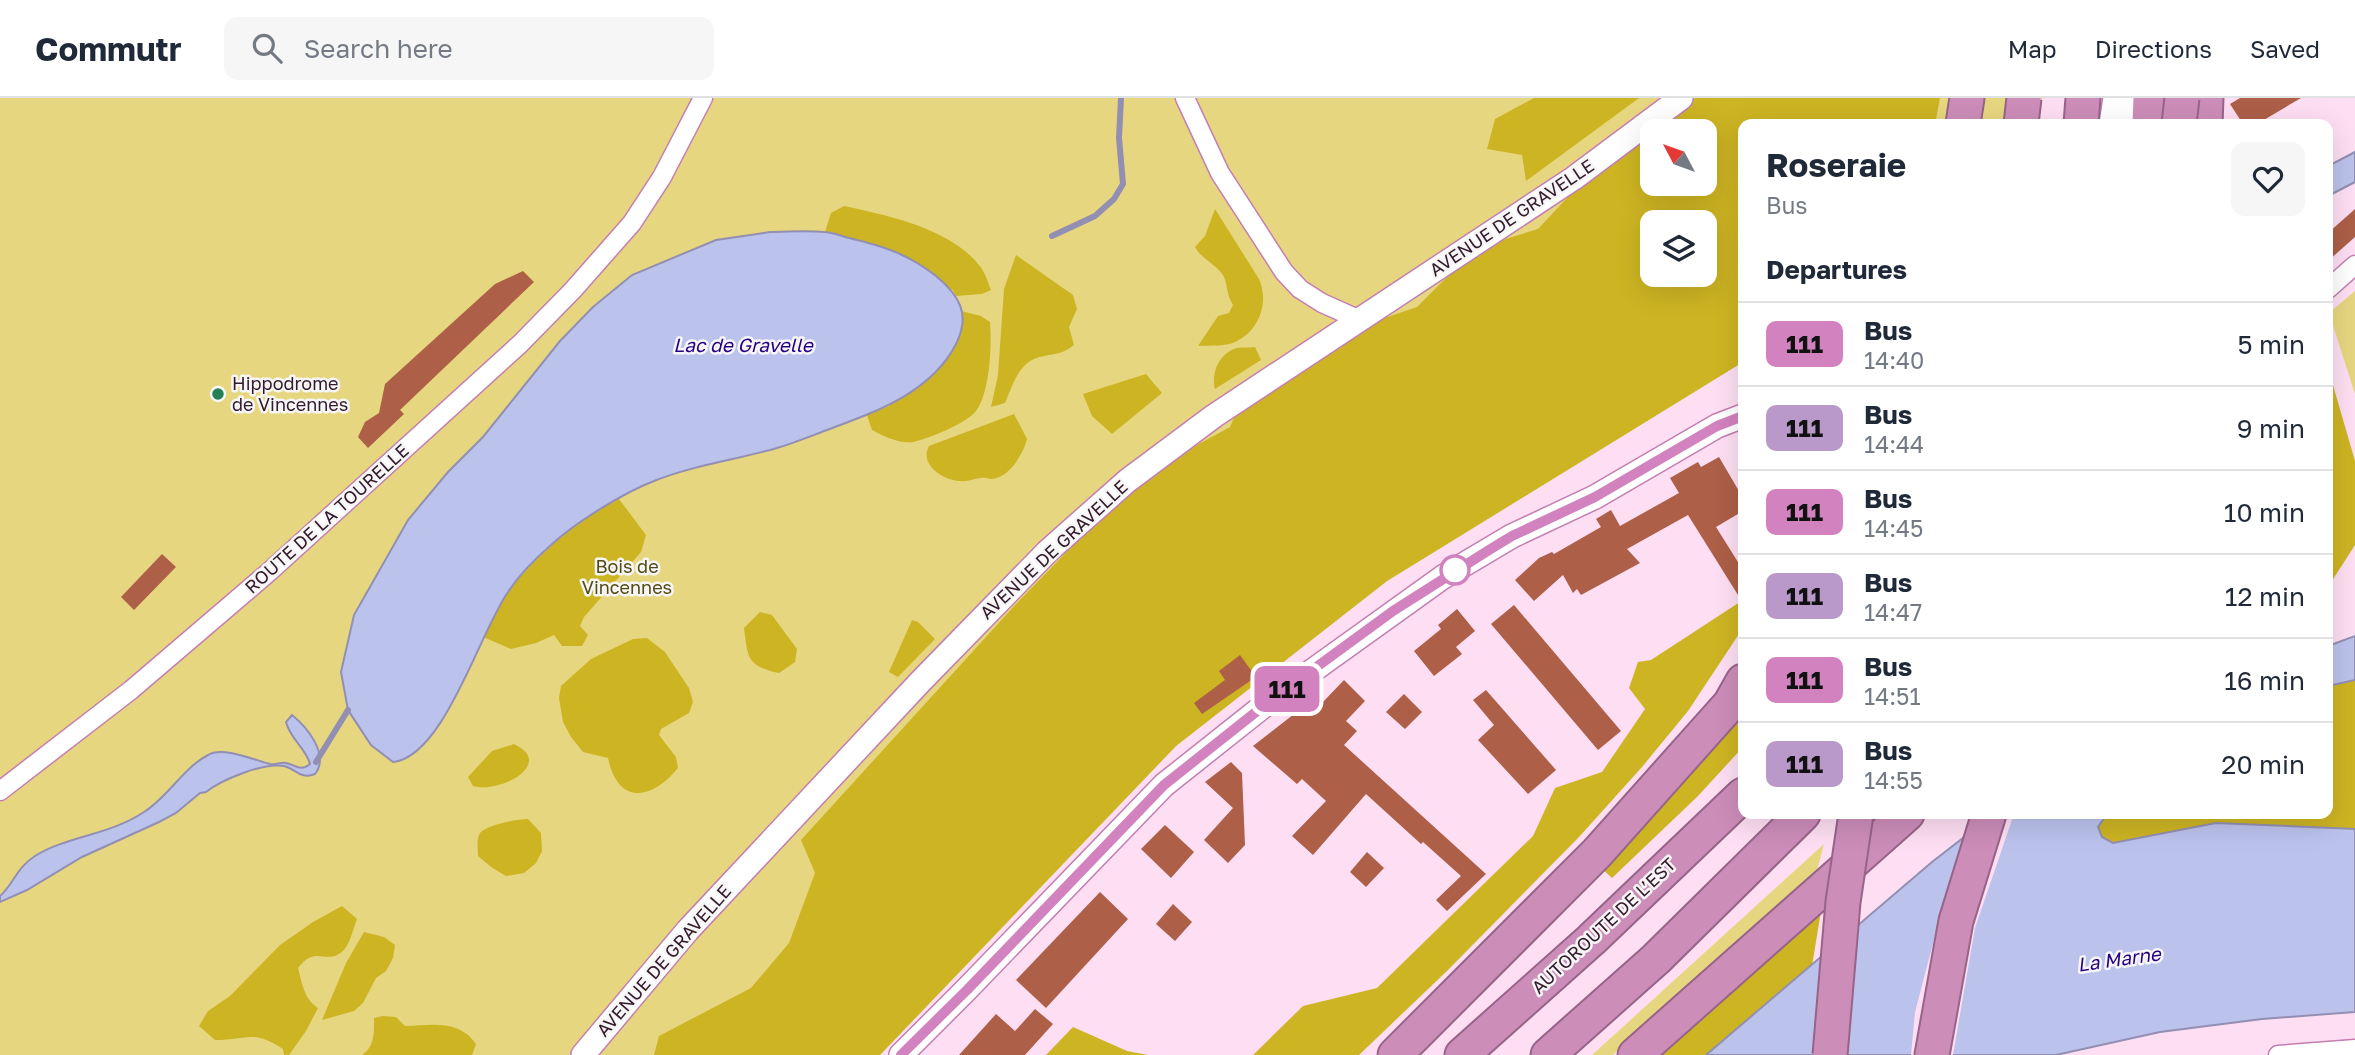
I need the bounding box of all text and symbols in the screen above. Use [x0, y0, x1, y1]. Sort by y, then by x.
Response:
search box [224, 17, 714, 80]
text: Commutr [35, 29, 182, 68]
icon: search [248, 29, 286, 67]
text: Search here [304, 33, 453, 64]
text: Map [2008, 34, 2057, 63]
text: Directions [2095, 34, 2212, 63]
text: Saved [2250, 34, 2320, 63]
north arrow [1640, 119, 1717, 196]
map controls [1640, 119, 1717, 287]
button: heart [2231, 142, 2305, 216]
text: Roseraie [1766, 145, 1906, 184]
street label: AVENUE DE GRAVELLE [1425, 154, 1598, 280]
text: Bus [1766, 191, 1808, 219]
button: layers [1640, 210, 1717, 287]
text: Departures [1766, 254, 1907, 285]
text: Bus [1864, 315, 1912, 346]
text: 111 [1786, 329, 1823, 358]
text: 5 min [2237, 329, 2305, 360]
water label: Lac de Gravelle [673, 333, 815, 356]
text: 14:40 [1864, 346, 1924, 374]
place label: Hippodrome de Vincennes [232, 372, 348, 415]
marker: Hippodrome de Vincennes [210, 386, 226, 402]
text: Bus [1864, 399, 1912, 430]
text: 111 [1786, 413, 1823, 442]
text: 9 min [2237, 413, 2305, 444]
text: 14:44 [1864, 430, 1924, 458]
street label: ROUTE DE LA TOURELLE [240, 439, 413, 598]
street label: AVENUE DE GRAVELLE [975, 475, 1132, 623]
text: Bus [1864, 483, 1912, 514]
text: 111 [1786, 497, 1823, 526]
text: 10 min [2224, 497, 2305, 528]
text: 14:45 [1864, 514, 1923, 542]
park label: Bois de Vincennes [582, 555, 672, 598]
unlabelled marker [1440, 555, 1470, 585]
text: Bus [1864, 567, 1912, 598]
text: 111 [1786, 581, 1823, 610]
text: 12 min [2225, 581, 2305, 612]
text: 14:47 [1864, 598, 1922, 626]
text: Bus [1864, 651, 1912, 682]
text: 111 [1786, 665, 1823, 694]
text: 16 min [2224, 665, 2305, 696]
line badge: 111 [1247, 666, 1327, 712]
text: 111 [1268, 674, 1306, 703]
text: 14:51 [1864, 682, 1921, 710]
text: Bus [1864, 735, 1912, 766]
text: 111 [1786, 749, 1823, 778]
text: 20 min [2221, 749, 2305, 780]
text: 14:55 [1864, 766, 1923, 794]
street label: AUTOROUTE DE L’EST [1527, 853, 1680, 998]
street label: AVENUE DE GRAVELLE [591, 880, 735, 1041]
water label: La Marne [2076, 941, 2164, 976]

